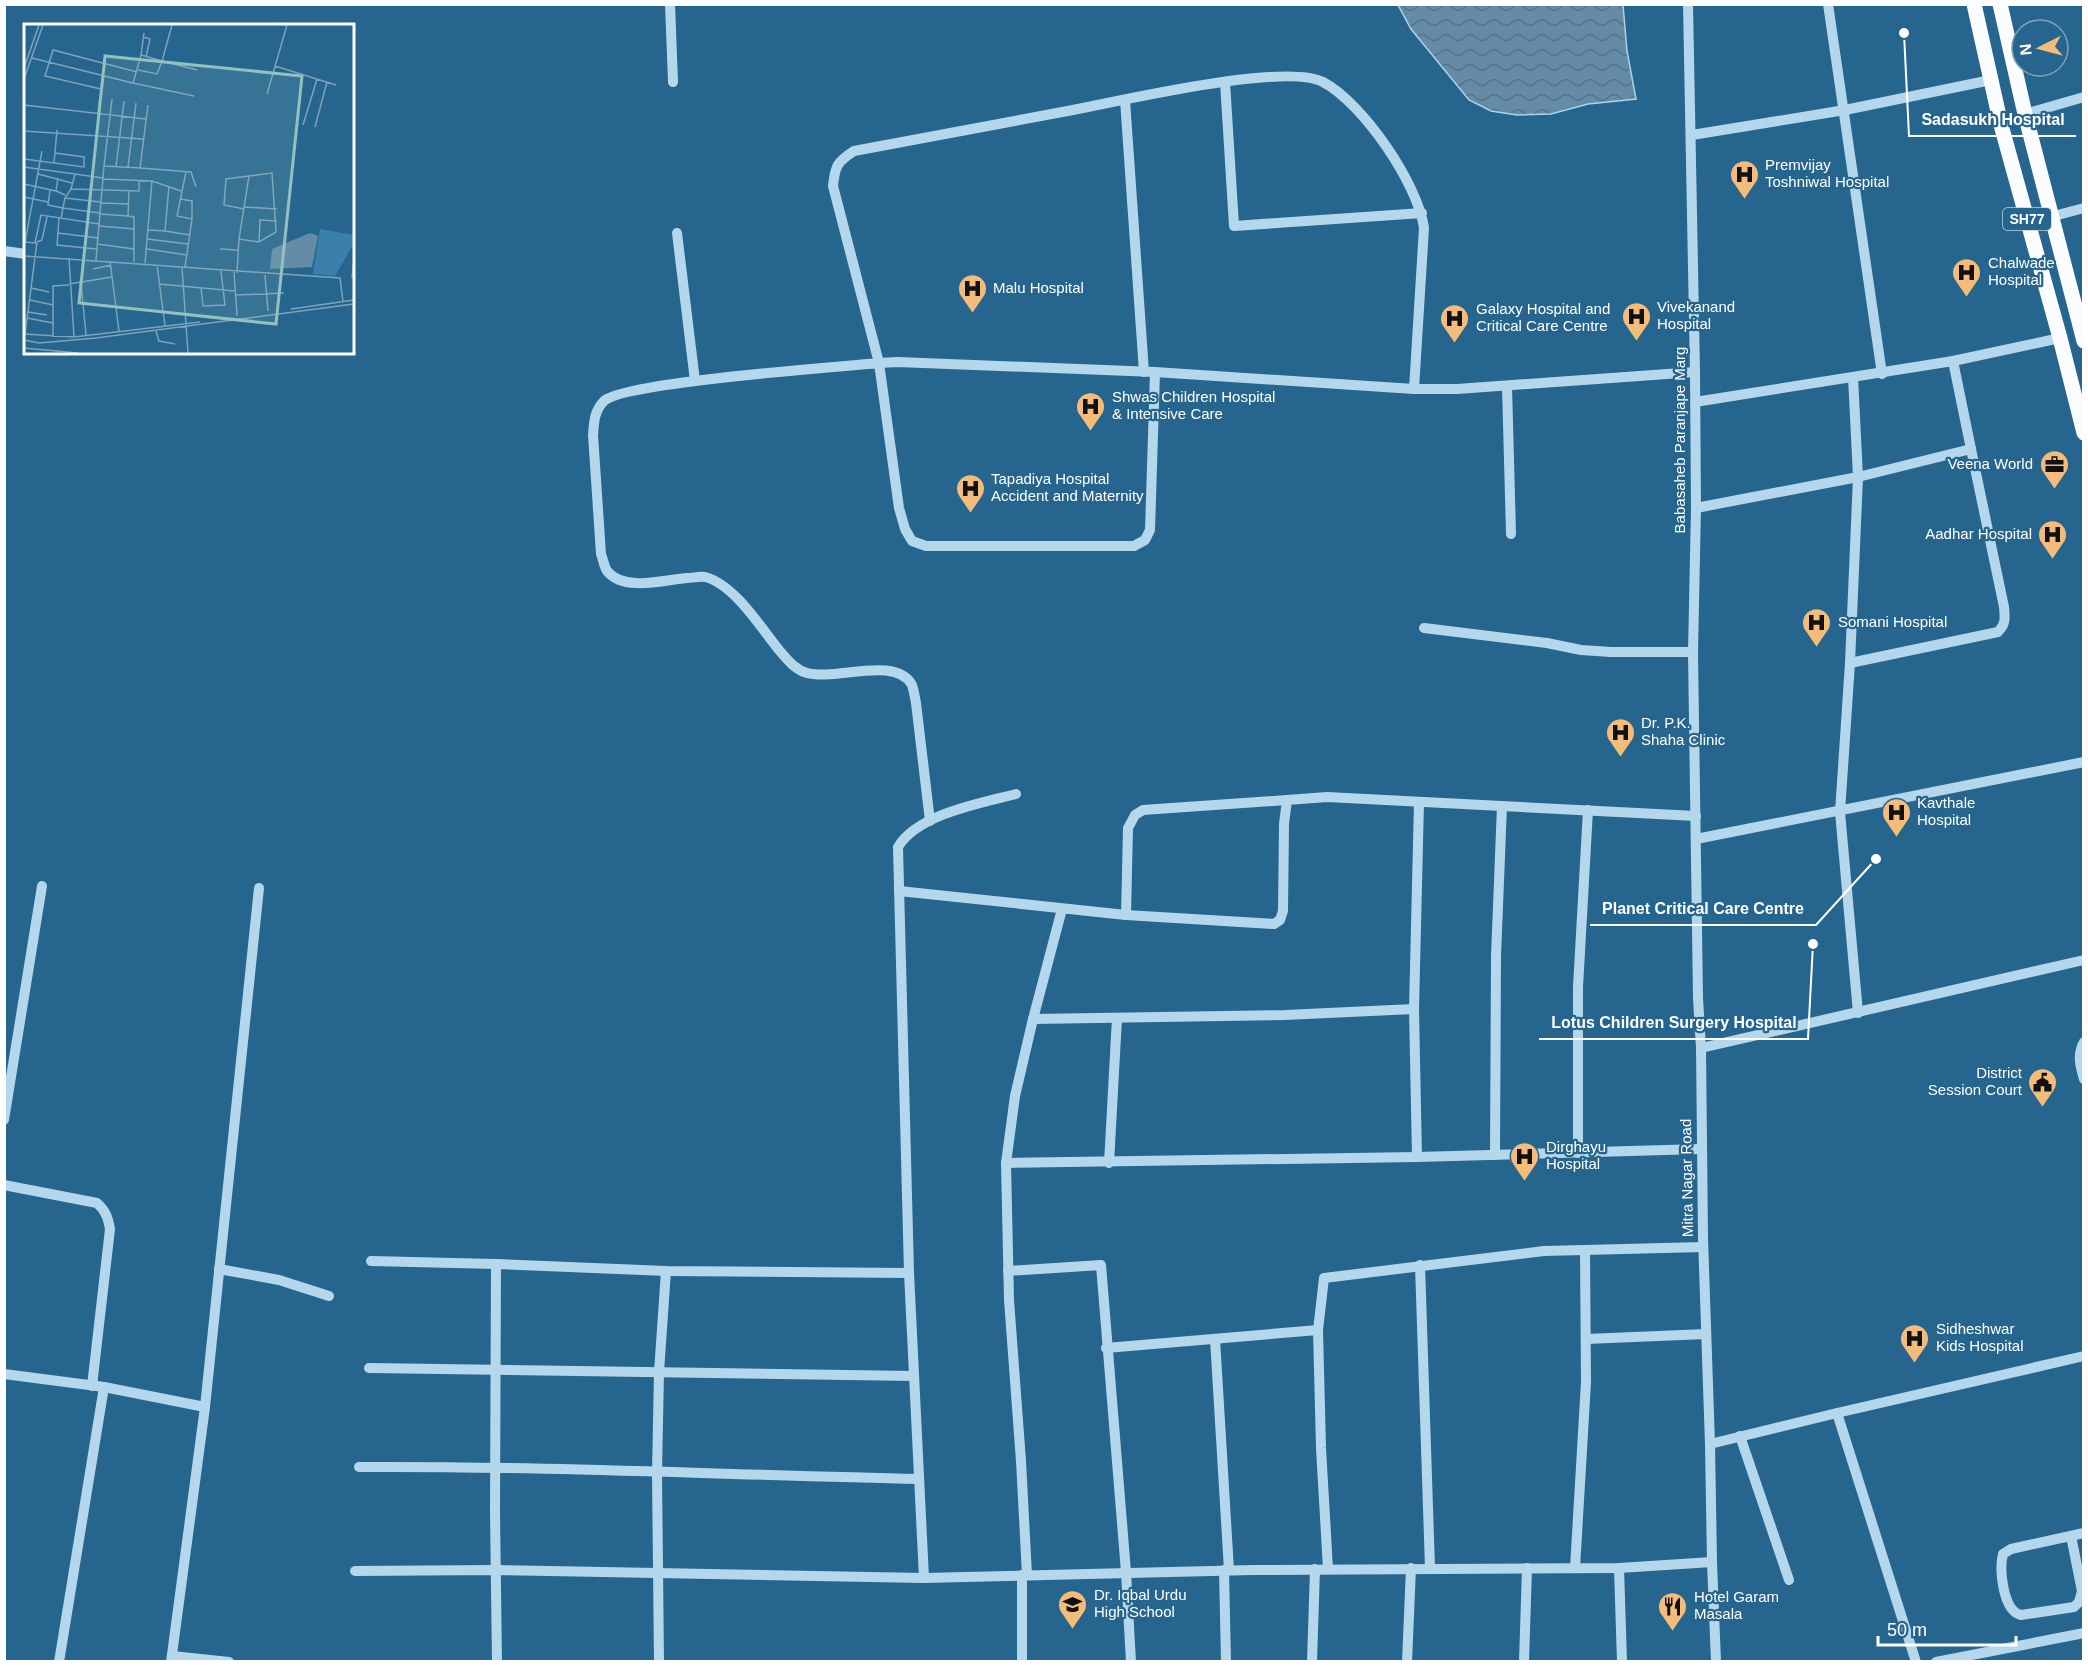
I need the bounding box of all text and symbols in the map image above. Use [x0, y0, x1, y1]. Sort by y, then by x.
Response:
north arrow [2010, 18, 2070, 78]
inset map [24, 24, 354, 354]
text: N [2017, 43, 2035, 56]
callout: Sadasukh Hospital [1909, 102, 2076, 136]
text: Sadasukh Hospital [1921, 111, 2065, 128]
place label: Premvijay Toshniwal Hospital [1765, 156, 1889, 190]
hospital icon: Premvijay Toshniwal Hospital [1728, 158, 1760, 200]
road number: SH77 [2003, 208, 2051, 230]
place label: Chalwade Hospital [1988, 254, 2055, 288]
hospital icon: Chalwade Hospital [1951, 256, 1983, 298]
hospital icon: Malu Hospital [956, 272, 988, 314]
place label: Malu Hospital [993, 279, 1084, 296]
place label: Vivekanand Hospital [1657, 298, 1735, 332]
place label: Galaxy Hospital and Critical Care Centre [1476, 300, 1610, 334]
hospital icon: Vivekanand Hospital [1620, 300, 1652, 342]
hospital icon: Galaxy Hospital and Critical Care Centre [1439, 302, 1471, 344]
street label: Babasaheb Paranjape Marg [1671, 347, 1688, 533]
place label: Shwas Children Hospital & Intensive Care [1112, 388, 1275, 422]
hospital icon: Shwas Children Hospital & Intensive Care [1075, 390, 1107, 432]
office icon: Veena World [2038, 448, 2070, 490]
place label: Veena World [1947, 455, 2033, 472]
place label: Tapadiya Hospital Accident and Maternity [991, 470, 1144, 504]
hospital icon: Tapadiya Hospital Accident and Maternity [954, 472, 986, 514]
hospital icon: Aadhar Hospital [2037, 518, 2069, 560]
place label: Aadhar Hospital [1925, 525, 2032, 542]
hospital icon: Somani Hospital [1801, 606, 1833, 648]
place label: Somani Hospital [1838, 613, 1947, 630]
place label: Dr. P.K. Shaha Clinic [1641, 714, 1726, 748]
hospital icon: Dr. P.K. Shaha Clinic [1604, 716, 1636, 758]
place label: Kavthale Hospital [1917, 794, 1975, 828]
hospital icon: Kavthale Hospital [1880, 796, 1912, 838]
callout: Planet Critical Care Centre [1590, 891, 1816, 925]
text: Planet Critical Care Centre [1602, 900, 1804, 917]
callout: Lotus Children Surgery Hospital [1539, 1005, 1808, 1039]
text: Lotus Children Surgery Hospital [1551, 1014, 1797, 1031]
place label: District Session Court [1928, 1064, 2023, 1098]
public building icon: District Session Court [2027, 1066, 2059, 1108]
street label: Mitra Nagar Road [1677, 1119, 1696, 1237]
place label: Dirghayu Hospital [1546, 1138, 1606, 1172]
hospital icon: Dirghayu Hospital [1509, 1140, 1541, 1182]
place label: Sidheshwar Kids Hospital [1936, 1320, 2024, 1354]
hospital icon: Sidheshwar Kids Hospital [1899, 1322, 1931, 1364]
place label: Dr. Iqbal Urdu High School [1094, 1586, 1187, 1620]
school or university icon: Dr. Iqbal Urdu High School [1057, 1588, 1089, 1630]
place label: Hotel Garam Masala [1694, 1588, 1779, 1622]
restaurant icon: Hotel Garam Masala [1657, 1590, 1689, 1632]
scale bar [1878, 1609, 2016, 1647]
text: 50 m [1887, 1620, 1927, 1640]

